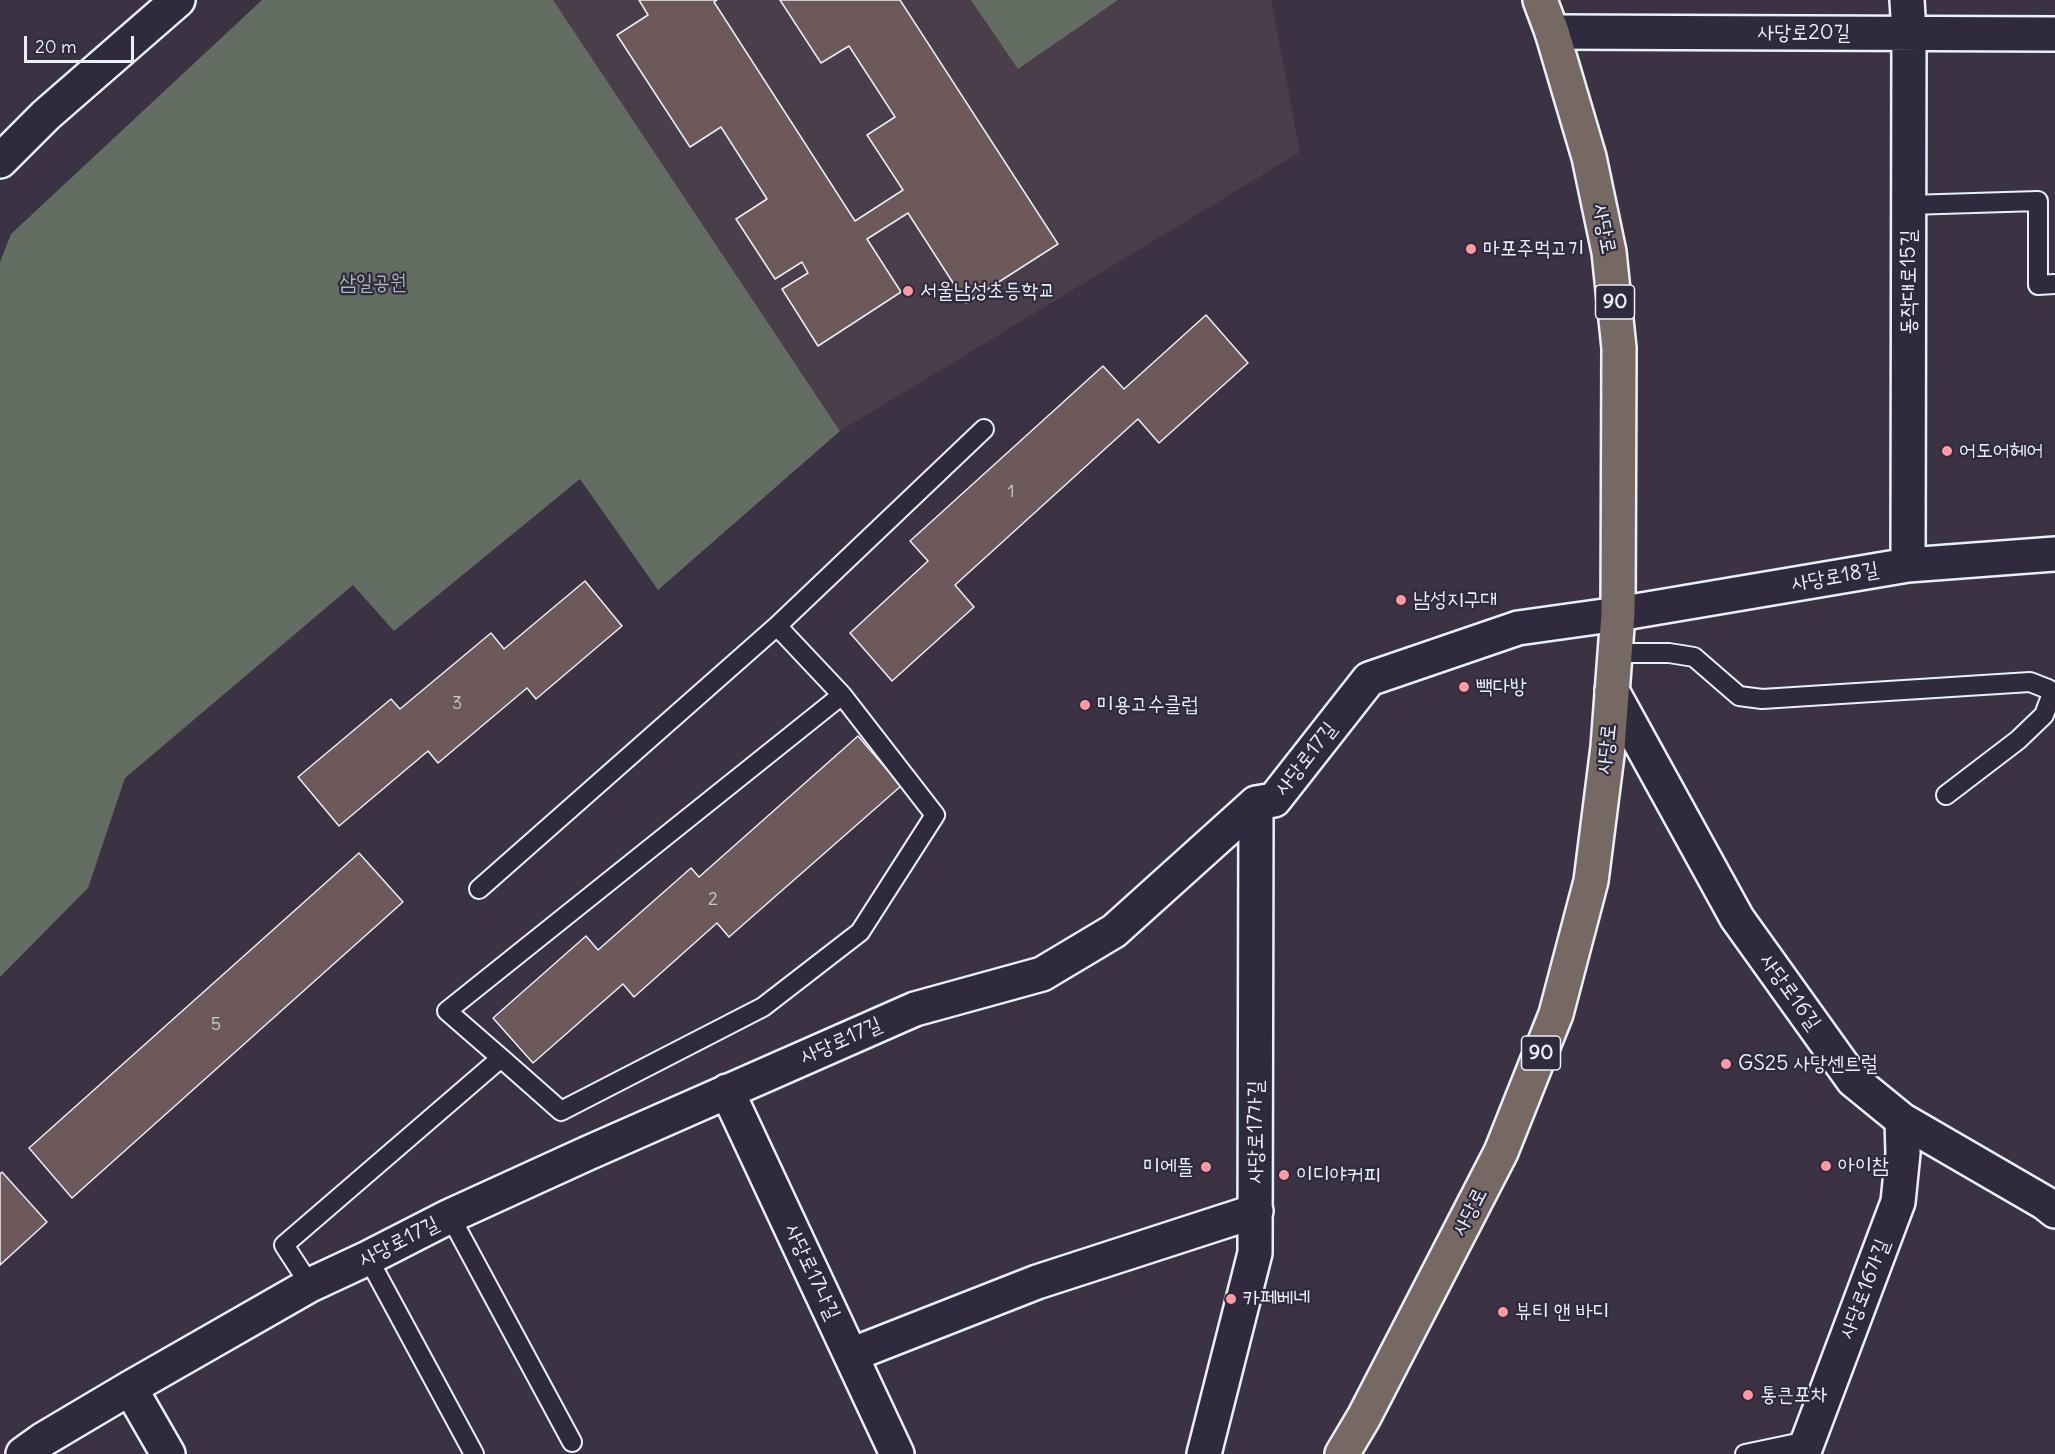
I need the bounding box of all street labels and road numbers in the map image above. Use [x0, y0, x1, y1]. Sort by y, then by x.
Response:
street label: 사당로20길 [1758, 20, 1850, 46]
street label: 사당로 [1587, 202, 1621, 256]
street label: 동작대로15길 [1896, 230, 1922, 334]
road number: 90 [1596, 285, 1634, 319]
street label: 사당로18길 [1789, 557, 1881, 597]
street label: 사당로17길 [1270, 717, 1342, 801]
street label: 사당로 [1592, 722, 1622, 776]
street label: 사당로16길 [1754, 949, 1826, 1035]
street label: 사당로17길 [796, 1012, 886, 1070]
road number: 90 [1522, 1036, 1560, 1070]
street label: 사당로17가길 [1243, 1080, 1269, 1184]
street label: 사당로 [1447, 1184, 1493, 1240]
street label: 사당로17길 [355, 1211, 443, 1273]
street label: 사당로17나길 [779, 1220, 845, 1324]
street label: 사당로16가길 [1834, 1235, 1896, 1343]

